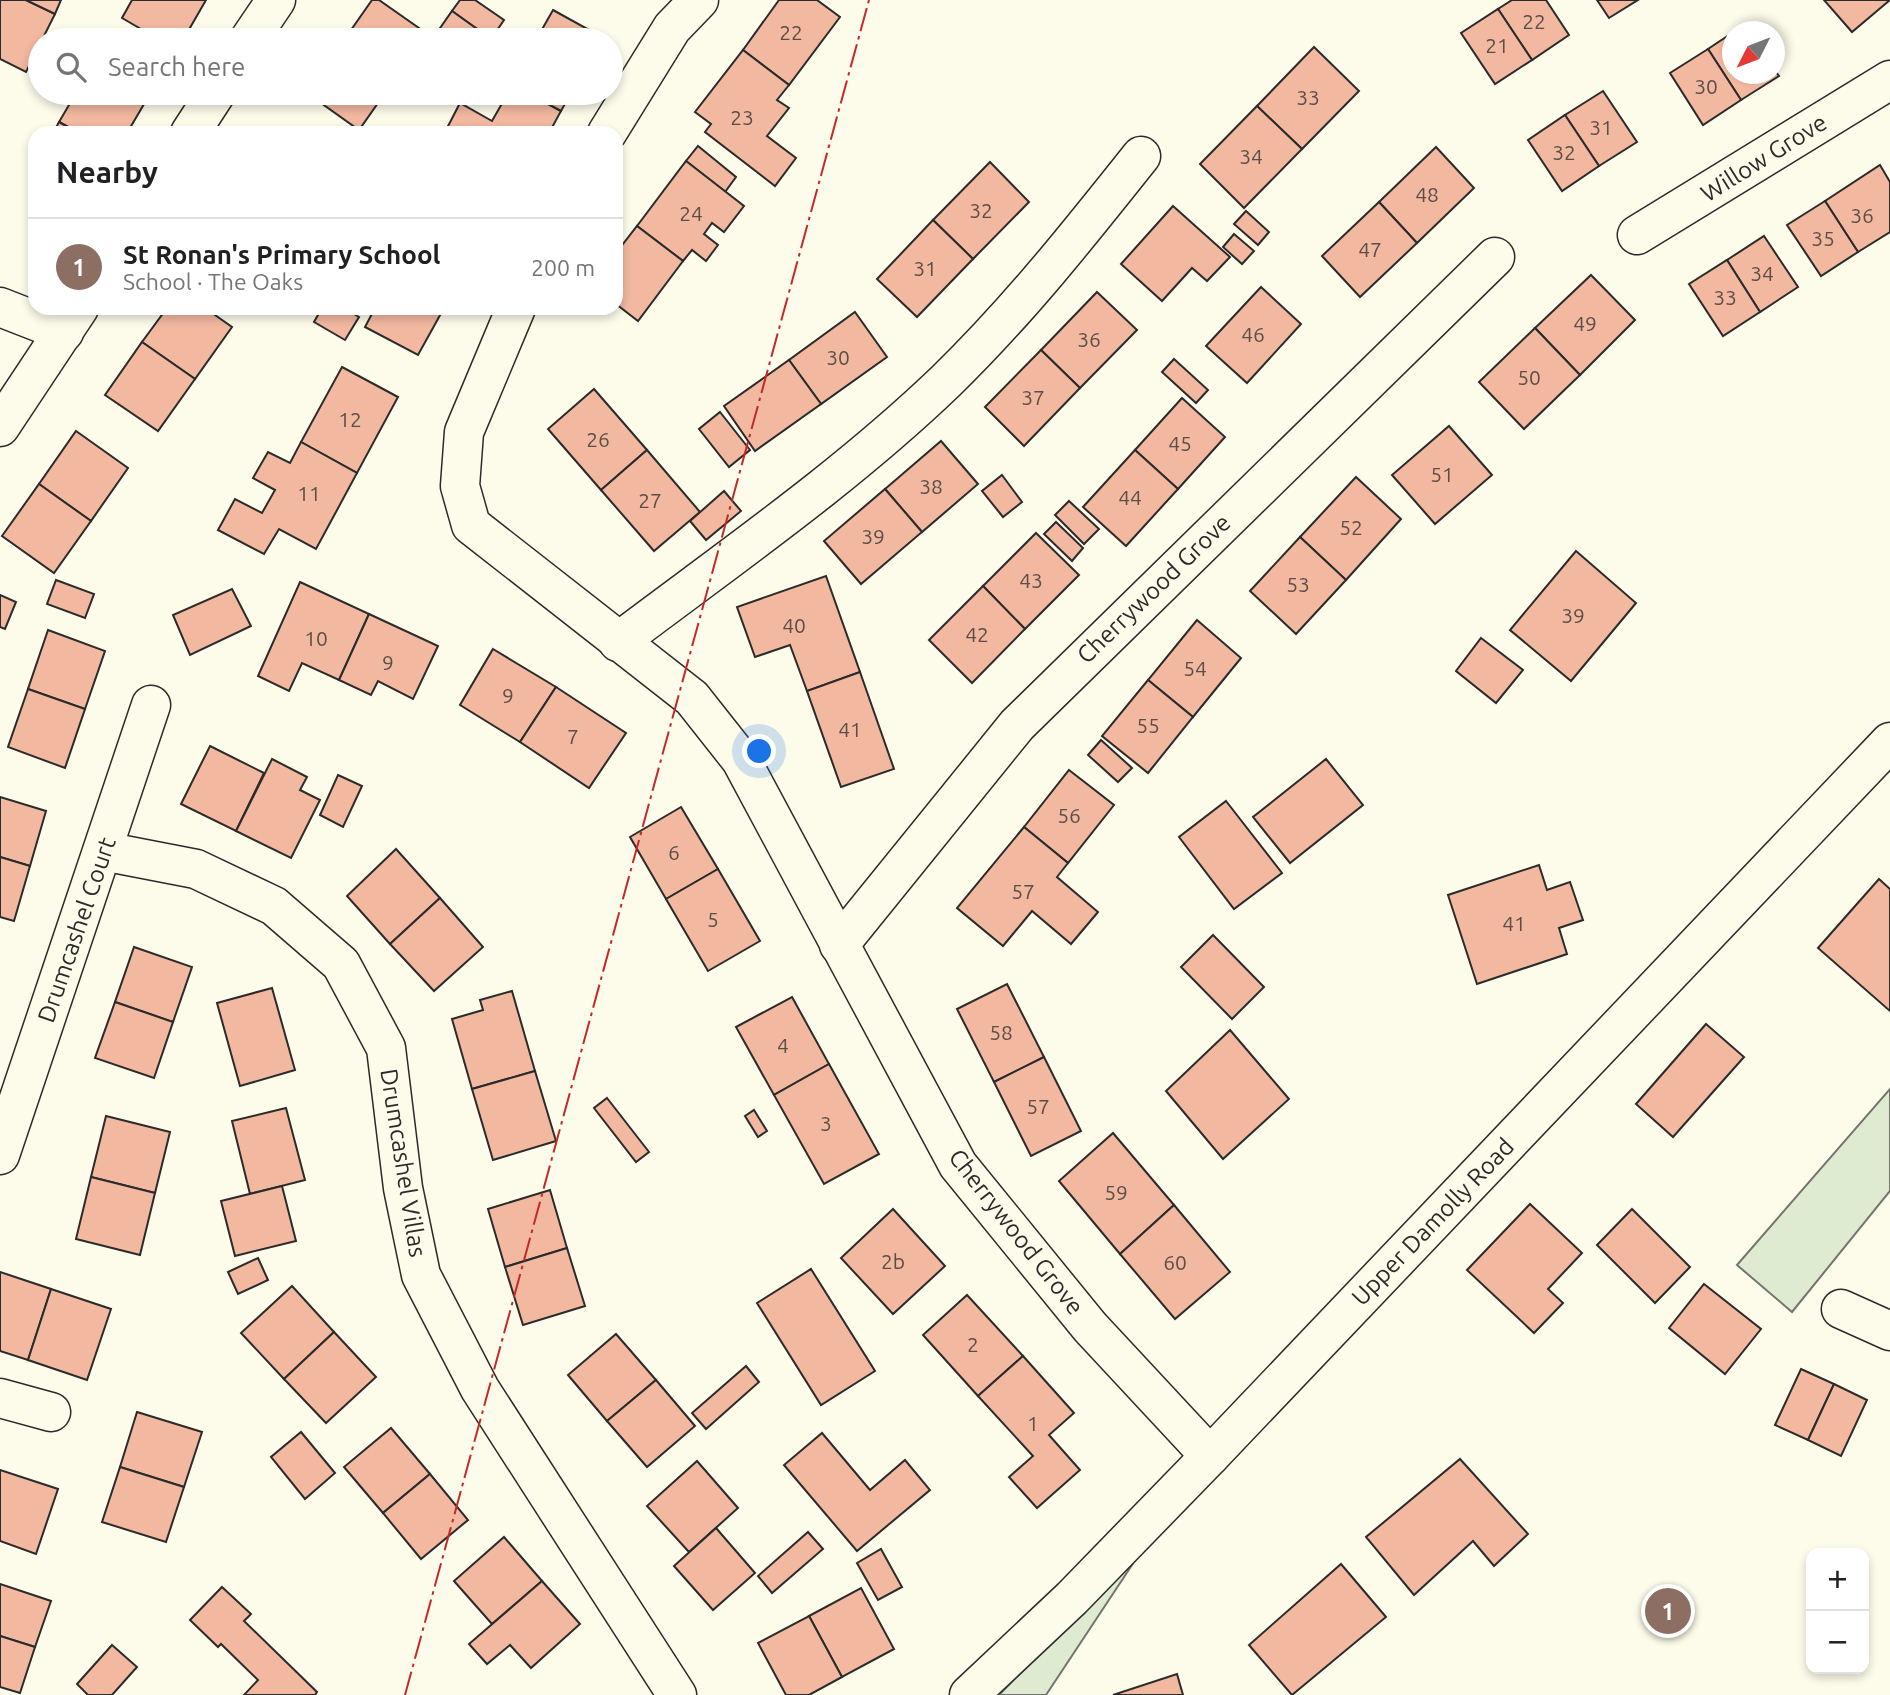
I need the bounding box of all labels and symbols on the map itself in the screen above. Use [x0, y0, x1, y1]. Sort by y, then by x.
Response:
house number: 22 [1522, 9, 1546, 33]
house number: 22 [779, 20, 803, 44]
north arrow [1722, 21, 1785, 84]
house number: 21 [1485, 33, 1509, 57]
house number: 30 [1694, 74, 1718, 98]
house number: 33 [1296, 85, 1320, 109]
house number: 23 [730, 105, 754, 129]
street label: Willow Grove [1696, 108, 1832, 207]
house number: 31 [1589, 115, 1613, 139]
house number: 32 [1552, 140, 1576, 164]
house number: 34 [1239, 144, 1263, 168]
house number: 48 [1415, 182, 1439, 206]
house number: 32 [969, 198, 993, 222]
house number: 24 [679, 201, 703, 225]
house number: 36 [1850, 203, 1874, 227]
house number: 35 [1811, 226, 1835, 250]
house number: 47 [1358, 237, 1382, 261]
house number: 31 [913, 256, 937, 280]
house number: 34 [1750, 261, 1774, 285]
house number: 33 [1713, 285, 1737, 309]
house number: 49 [1573, 311, 1597, 335]
house number: 46 [1241, 322, 1265, 346]
house number: 36 [1077, 327, 1101, 351]
house number: 30 [826, 345, 850, 369]
house number: 50 [1517, 365, 1541, 389]
house number: 37 [1021, 385, 1045, 409]
house number: 12 [338, 407, 362, 431]
house number: 26 [586, 427, 610, 451]
house number: 45 [1168, 431, 1192, 455]
house number: 51 [1430, 462, 1454, 486]
house number: 38 [919, 474, 943, 498]
house number: 11 [297, 481, 321, 505]
house number: 44 [1118, 485, 1142, 509]
house number: 27 [638, 488, 662, 512]
street label: Cherrywood Grove [1071, 509, 1236, 669]
house number: 52 [1339, 515, 1363, 539]
house number: 39 [861, 524, 885, 548]
house number: 43 [1019, 568, 1043, 592]
house number: 53 [1286, 572, 1310, 596]
house number: 39 [1561, 603, 1585, 627]
house number: 40 [782, 613, 806, 637]
house number: 42 [965, 622, 989, 646]
house number: 10 [304, 626, 328, 650]
house number: 9 [382, 650, 394, 674]
house number: 54 [1183, 656, 1207, 680]
house number: 9 [502, 683, 514, 707]
house number: 55 [1136, 713, 1160, 737]
house number: 41 [838, 717, 862, 741]
house number: 7 [567, 724, 579, 748]
your location [742, 734, 776, 768]
house number: 56 [1057, 803, 1081, 827]
street label: Drumcashel Court [32, 833, 121, 1026]
house number: 6 [668, 840, 680, 864]
house number: 57 [1011, 879, 1035, 903]
house number: 5 [707, 907, 719, 931]
house number: 41 [1502, 911, 1526, 935]
house number: 58 [989, 1020, 1013, 1044]
house number: 4 [777, 1033, 789, 1057]
street label: Drumcashel Villas [375, 1067, 432, 1259]
house number: 57 [1026, 1094, 1050, 1118]
house number: 3 [820, 1111, 832, 1135]
street label: Upper Damolly Road [1346, 1133, 1519, 1311]
street label: Cherrywood Grove [943, 1144, 1089, 1320]
house number: 59 [1104, 1180, 1128, 1204]
house number: 2b [881, 1249, 905, 1273]
house number: 60 [1163, 1250, 1187, 1274]
house number: 2 [967, 1332, 979, 1356]
house number: 1 [1027, 1411, 1039, 1435]
pin: 1 [1645, 1585, 1691, 1637]

